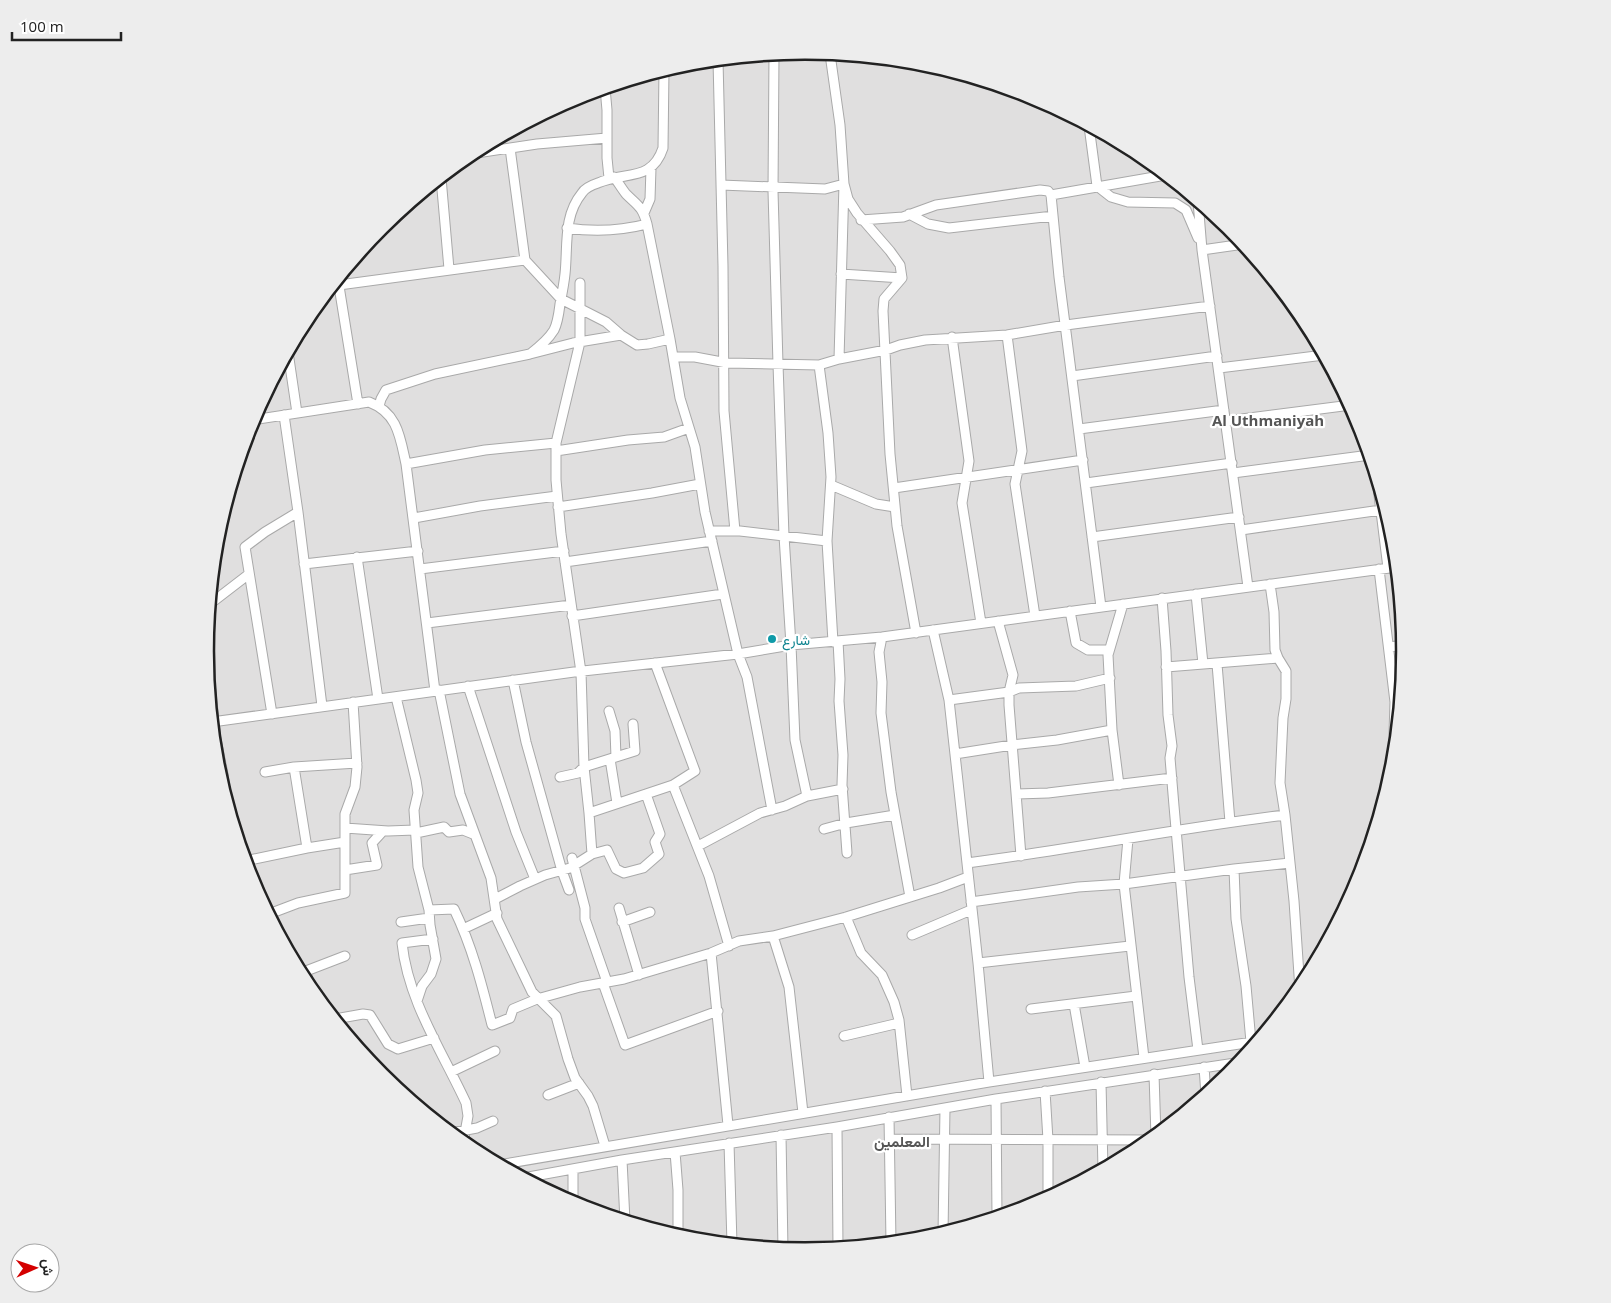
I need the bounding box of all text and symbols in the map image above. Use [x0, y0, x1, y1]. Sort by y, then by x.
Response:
scale bar [12, 10, 121, 42]
text: 100 m [20, 16, 64, 36]
district label: Al Uthmaniyah [1212, 410, 1324, 430]
place label: شارع [782, 630, 810, 651]
marker: شارع [766, 633, 778, 645]
district label: المعلمين [874, 1131, 930, 1151]
north arrow [10, 1243, 60, 1293]
text: ش [39, 1259, 58, 1276]

